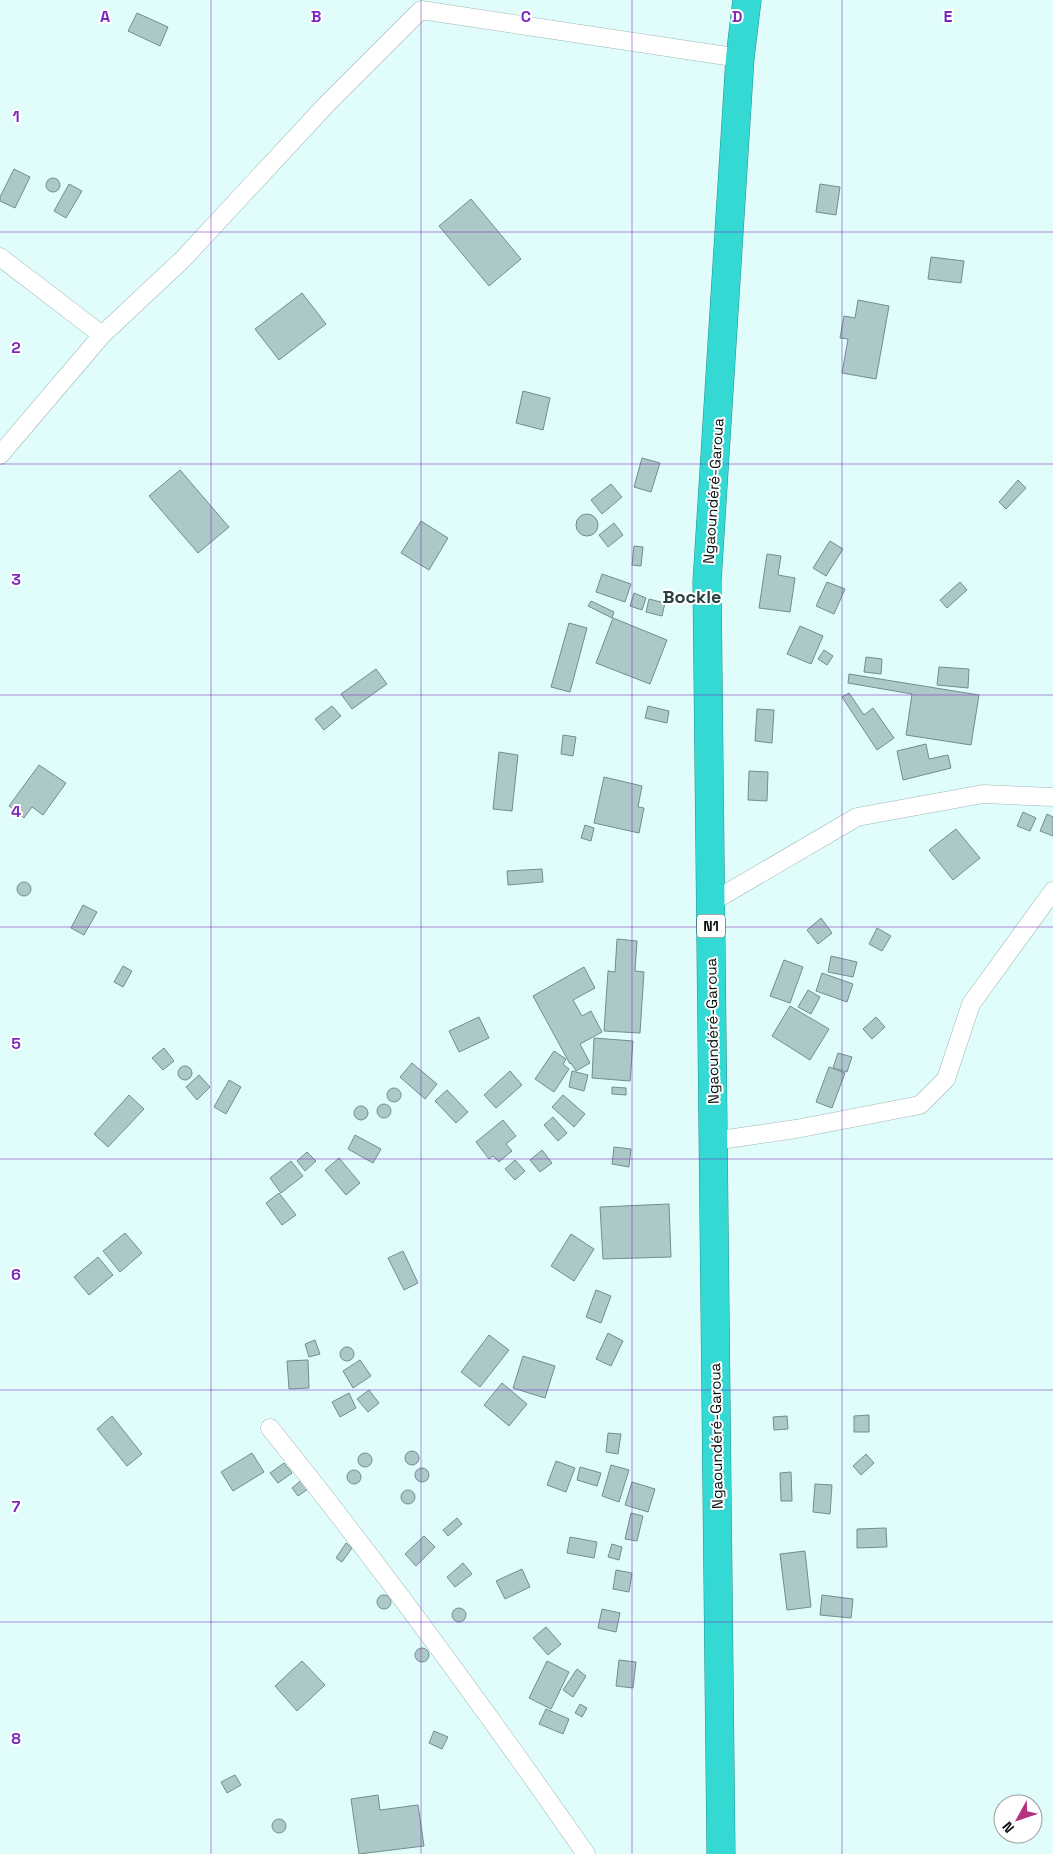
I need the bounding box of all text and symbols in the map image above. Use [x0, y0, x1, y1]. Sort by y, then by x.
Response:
text: A [100, 6, 110, 27]
text: B [311, 6, 321, 27]
text: C [521, 6, 531, 27]
text: D [732, 6, 742, 27]
text: E [944, 6, 953, 27]
text: 1 [12, 106, 20, 127]
text: 2 [11, 337, 21, 358]
street label: Ngaoundéré-Garoua [698, 417, 728, 565]
text: 3 [11, 569, 21, 590]
district label: Bockle [663, 585, 721, 608]
text: 4 [11, 801, 21, 822]
road number: N1 [697, 914, 725, 938]
street label: Ngaoundéré-Garoua [701, 957, 723, 1104]
text: 5 [11, 1033, 21, 1054]
text: 6 [11, 1264, 21, 1285]
street label: Ngaoundéré-Garoua [705, 1362, 727, 1509]
text: 7 [12, 1496, 21, 1517]
text: 8 [11, 1728, 21, 1749]
north arrow [993, 1794, 1043, 1844]
text: N [998, 1818, 1018, 1837]

